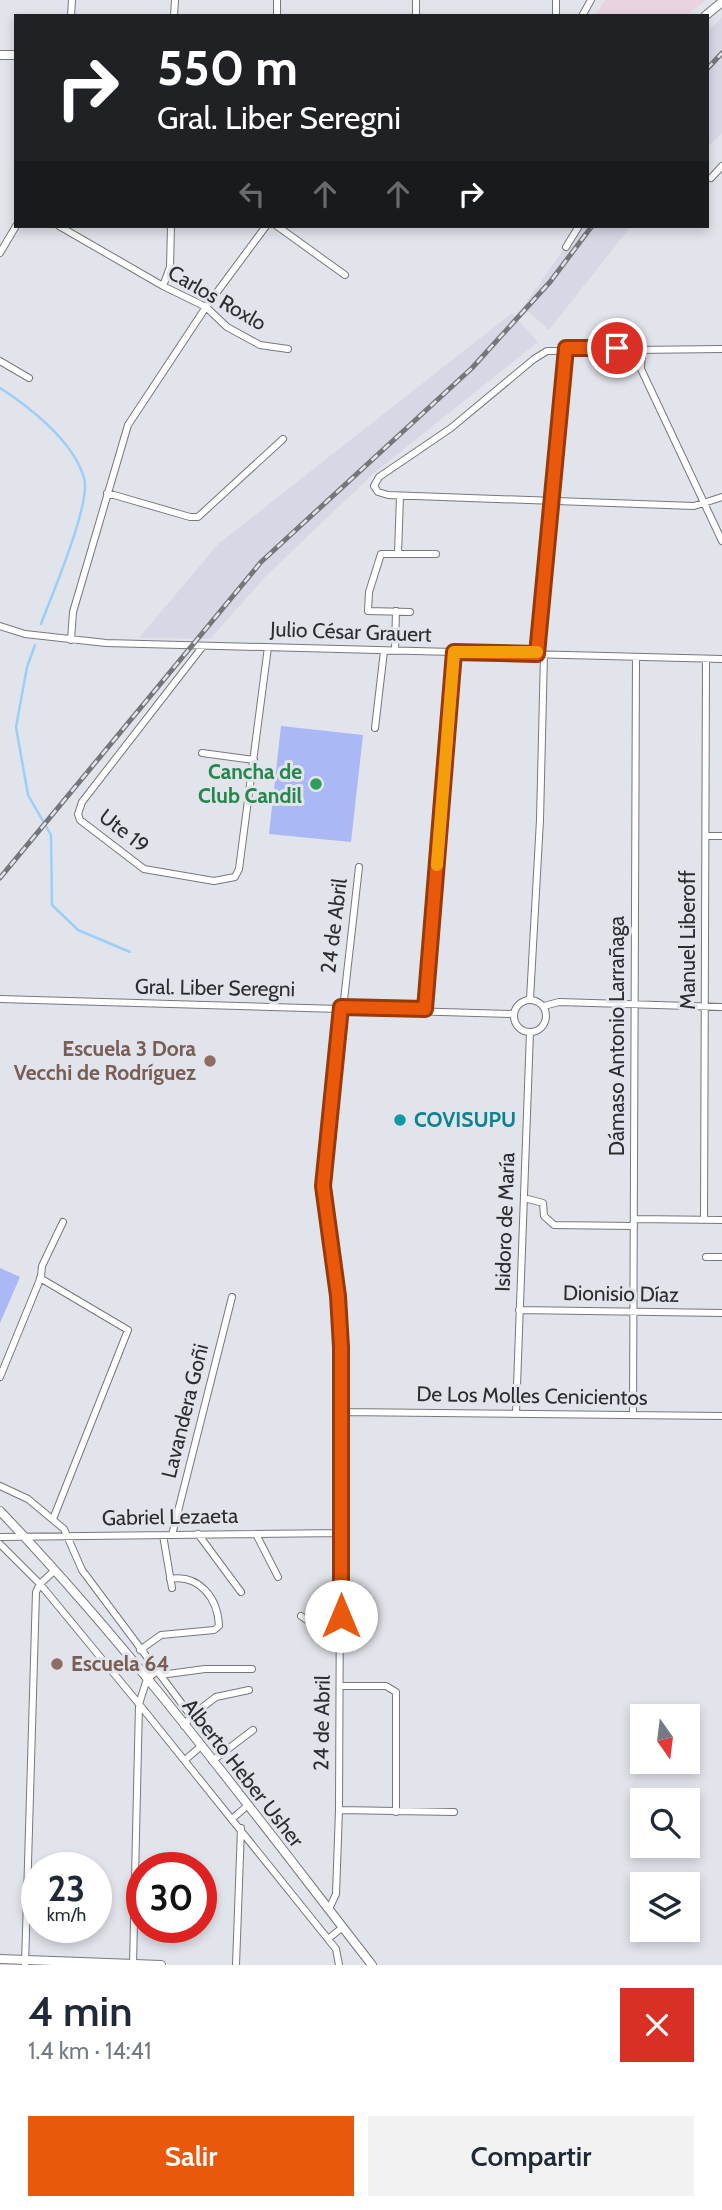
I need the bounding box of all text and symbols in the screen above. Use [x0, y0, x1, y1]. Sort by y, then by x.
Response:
text: 550 m [157, 38, 298, 97]
icon: right [42, 42, 133, 133]
text: Gral. Liber Seregni [157, 98, 401, 137]
icon: left [233, 175, 271, 213]
icon: ahead [306, 175, 344, 213]
icon: ahead [379, 175, 417, 213]
icon: right [452, 175, 490, 213]
street label: Carlos Roxlo [164, 259, 271, 336]
pin [587, 318, 647, 378]
icon: arrive [598, 329, 636, 367]
street label: Julio César Grauert [269, 616, 432, 647]
place label: Cancha de Club Candil [198, 759, 302, 808]
marker: Cancha de Club Candil [308, 776, 324, 792]
street label: Ute 19 [94, 803, 154, 858]
street label: Manuel Liberoff [675, 870, 700, 1010]
street label: 24 de Abril [315, 877, 352, 975]
street label: Dámaso Antonio Larrañaga [604, 916, 629, 1156]
street label: Gral. Liber Seregni [135, 974, 295, 1001]
place label: Escuela 3 Dora Vecchi de Rodríguez [14, 1036, 197, 1085]
marker: Escuela 3 Dora Vecchi de Rodríguez [202, 1053, 218, 1069]
place label: COVISUPU [414, 1107, 516, 1132]
marker: COVISUPU [392, 1112, 408, 1128]
street label: Isidoro de María [490, 1152, 519, 1292]
street label: Dionisio Díaz [563, 1280, 679, 1307]
street label: Lavandera Goñi [156, 1341, 213, 1481]
street label: De Los Molles Cenicientos [416, 1381, 648, 1410]
street label: Gabriel Lezaeta [102, 1503, 238, 1530]
position arrow [304, 1579, 378, 1653]
place label: Escuela 64 [71, 1651, 169, 1676]
marker: Escuela 64 [49, 1656, 65, 1672]
street label: 24 de Abril [308, 1675, 335, 1771]
street label: Alberto Heber Usher [178, 1693, 309, 1852]
north arrow [630, 1704, 700, 1774]
map controls [630, 1704, 700, 1942]
button: search [630, 1788, 700, 1858]
speed limit sign: 30 [126, 1852, 217, 1943]
text: 23 [48, 1867, 85, 1910]
button: layers [630, 1872, 700, 1942]
text: km/h [47, 1904, 86, 1926]
text: 4 min [28, 1985, 132, 2037]
button: close [620, 1988, 694, 2062]
text: 1.4 km · 14:41 [28, 2037, 151, 2065]
button: Salir [28, 2116, 354, 2196]
button: Compartir [368, 2116, 694, 2196]

